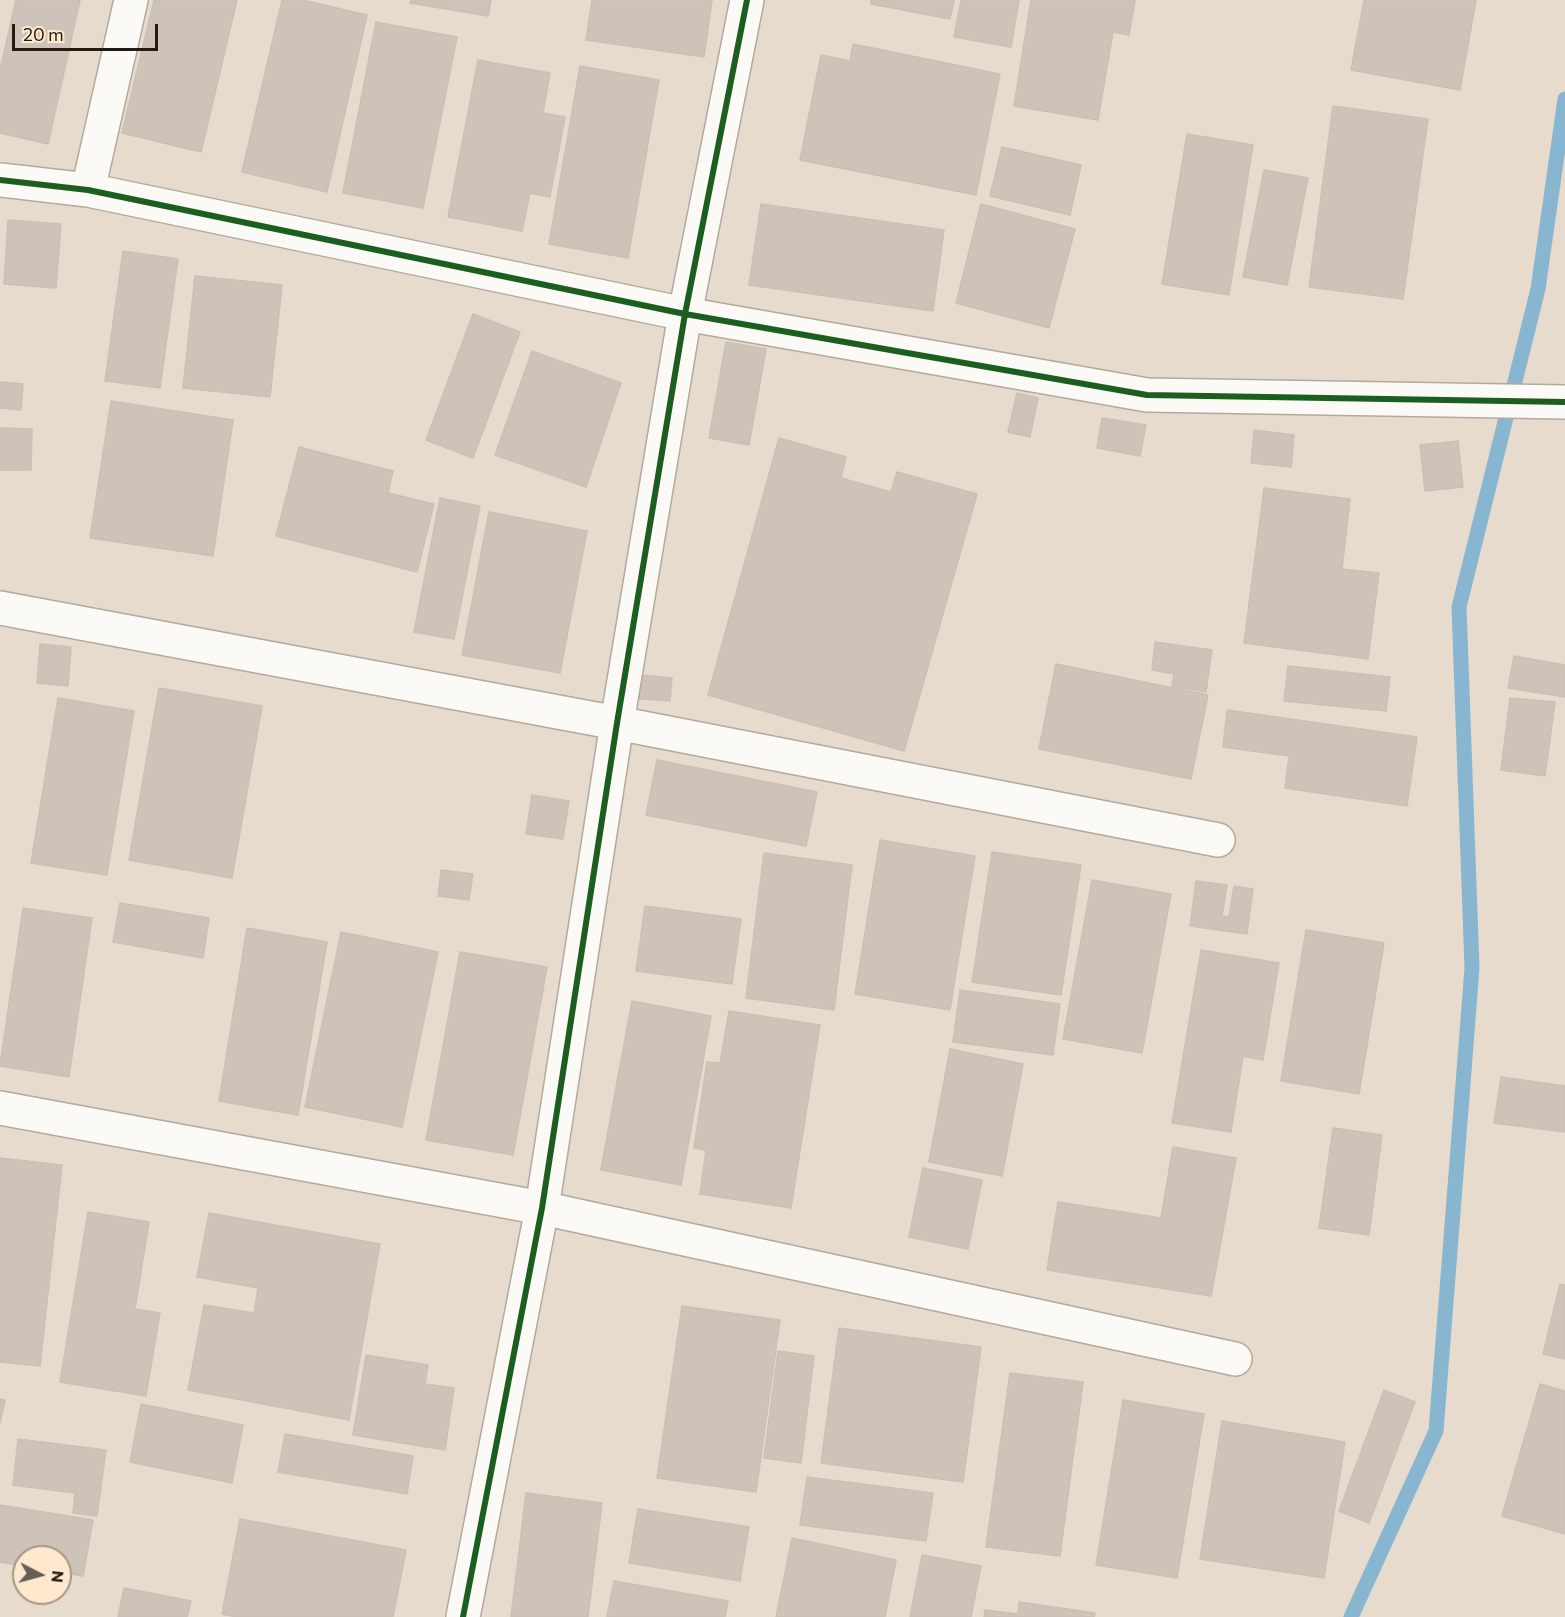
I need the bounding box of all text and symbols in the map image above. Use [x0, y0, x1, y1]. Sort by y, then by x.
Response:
scale bar [15, 12, 160, 50]
text: 20 m [23, 23, 64, 45]
north arrow [12, 1545, 72, 1605]
text: N [48, 1570, 68, 1584]

